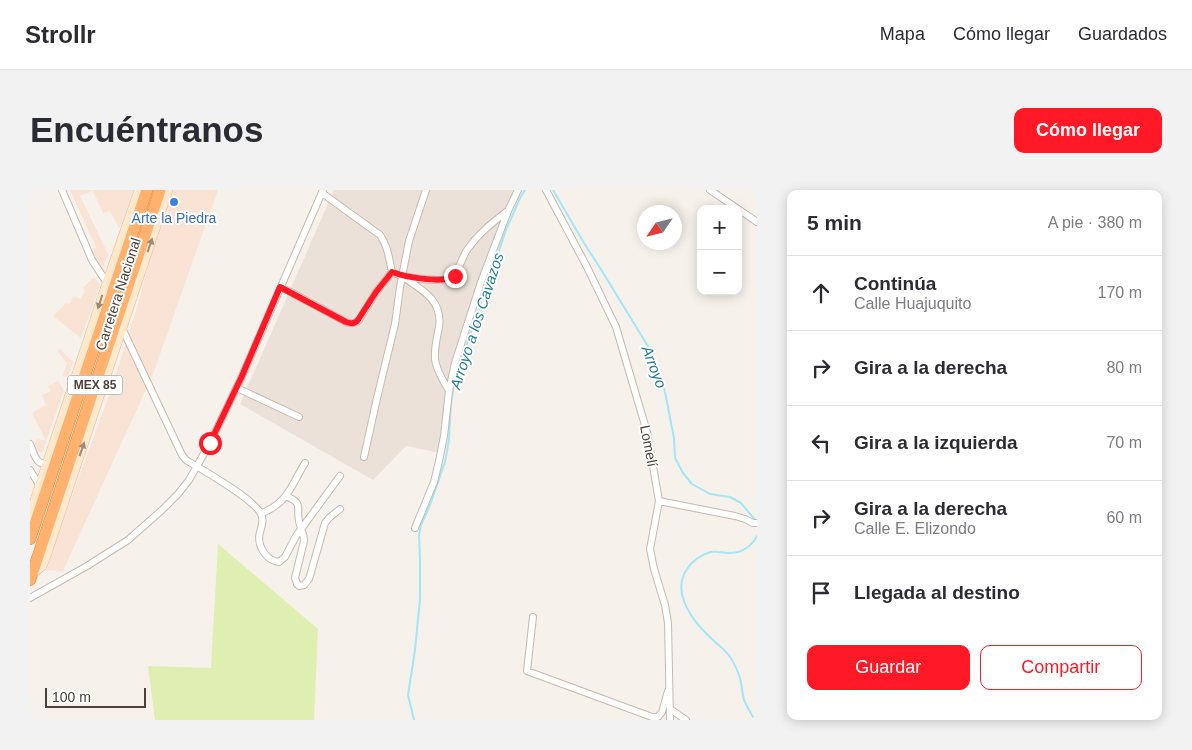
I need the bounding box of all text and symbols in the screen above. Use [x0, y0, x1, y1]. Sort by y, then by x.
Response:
text: Strollr [25, 21, 96, 48]
text: Mapa [880, 24, 925, 44]
text: Cómo llegar [953, 24, 1050, 44]
text: Guardados [1078, 24, 1167, 44]
button: Cómo llegar [1014, 108, 1162, 153]
text: Encuéntranos [30, 110, 263, 149]
marker: Arte la Piedra [168, 196, 180, 208]
north arrow [637, 205, 682, 250]
map controls [697, 205, 742, 295]
button: + [697, 205, 742, 250]
place label: Arte la Piedra [132, 210, 217, 226]
text: 5 min [807, 211, 862, 234]
text: A pie · 380 m [1048, 214, 1142, 231]
street label: Carretera Nacional [92, 236, 144, 352]
one-way arrow [147, 237, 154, 252]
water label: Arroyo a los Cavazos [446, 250, 507, 392]
button: − [697, 250, 742, 295]
route end [444, 265, 467, 288]
text: Continúa [854, 273, 936, 294]
icon: ahead [807, 279, 835, 307]
text: 170 m [1098, 284, 1142, 301]
one-way arrow [96, 295, 104, 310]
text: Calle Huajuquito [854, 295, 971, 312]
water label: Arroyo [638, 342, 670, 390]
icon: right [807, 354, 835, 382]
text: Gira a la derecha [854, 357, 1007, 378]
text: 80 m [1106, 359, 1142, 376]
road number: MEX 85 [68, 376, 122, 394]
street label: Lomelí [637, 424, 661, 468]
icon: left [807, 429, 835, 457]
route start [199, 432, 222, 455]
text: Gira a la izquierda [854, 432, 1018, 453]
text: 70 m [1106, 434, 1142, 451]
one-way arrow [79, 441, 86, 456]
text: Gira a la derecha [854, 498, 1007, 519]
icon: right [807, 504, 835, 532]
text: 60 m [1106, 509, 1142, 526]
text: Calle E. Elizondo [854, 520, 976, 537]
icon: arrive [807, 579, 835, 607]
text: Llegada al destino [854, 582, 1020, 603]
button: Guardar [807, 645, 970, 690]
button: Compartir [980, 645, 1142, 690]
scale bar [45, 685, 146, 708]
text: 100 m [52, 689, 91, 705]

